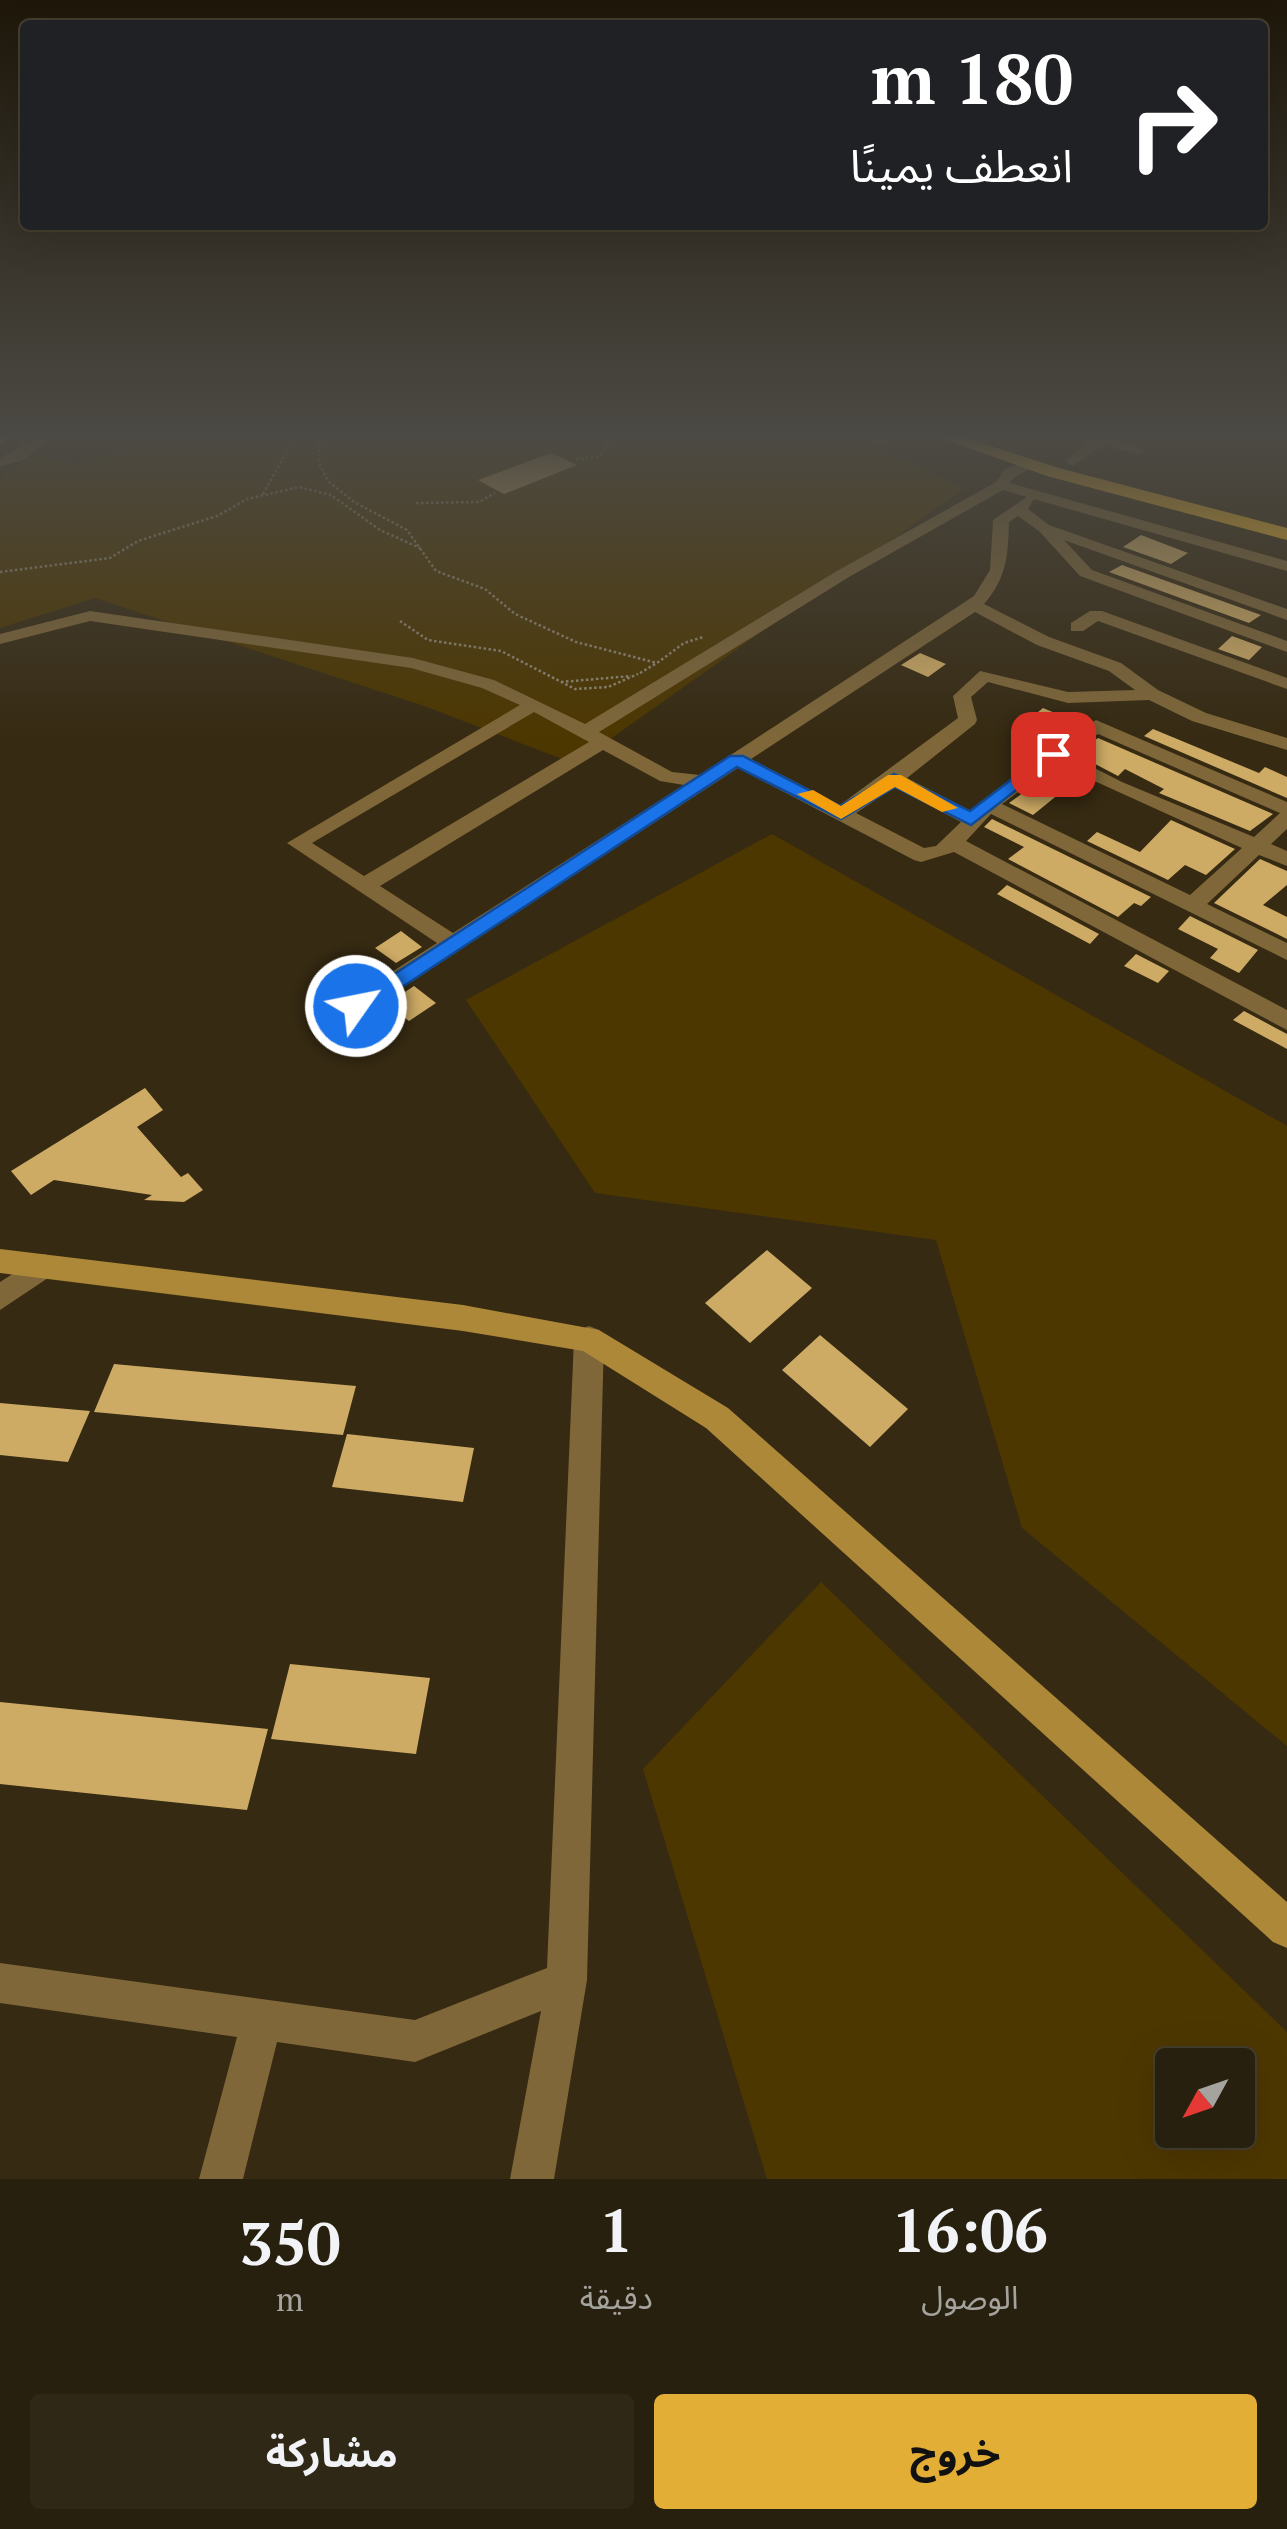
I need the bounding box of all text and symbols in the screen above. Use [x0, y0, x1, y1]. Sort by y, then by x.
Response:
text: 180 m [871, 31, 1073, 124]
icon: right [1108, 60, 1238, 190]
text: انعطف يمينًا [850, 135, 1073, 195]
pin [1011, 712, 1096, 797]
icon: arrive [1026, 727, 1081, 782]
position arrow [304, 954, 408, 1058]
north arrow [1155, 2048, 1255, 2148]
map controls [1155, 2048, 1255, 2148]
text: 1 [599, 2190, 633, 2269]
text: 16:06 [892, 2190, 1048, 2269]
text: 350 [239, 2203, 341, 2282]
text: دقيقة [580, 2276, 653, 2318]
text: الوصول [921, 2276, 1019, 2318]
text: m [276, 2278, 304, 2320]
button: مشاركة [30, 2394, 634, 2509]
button: خروج [654, 2394, 1257, 2509]

